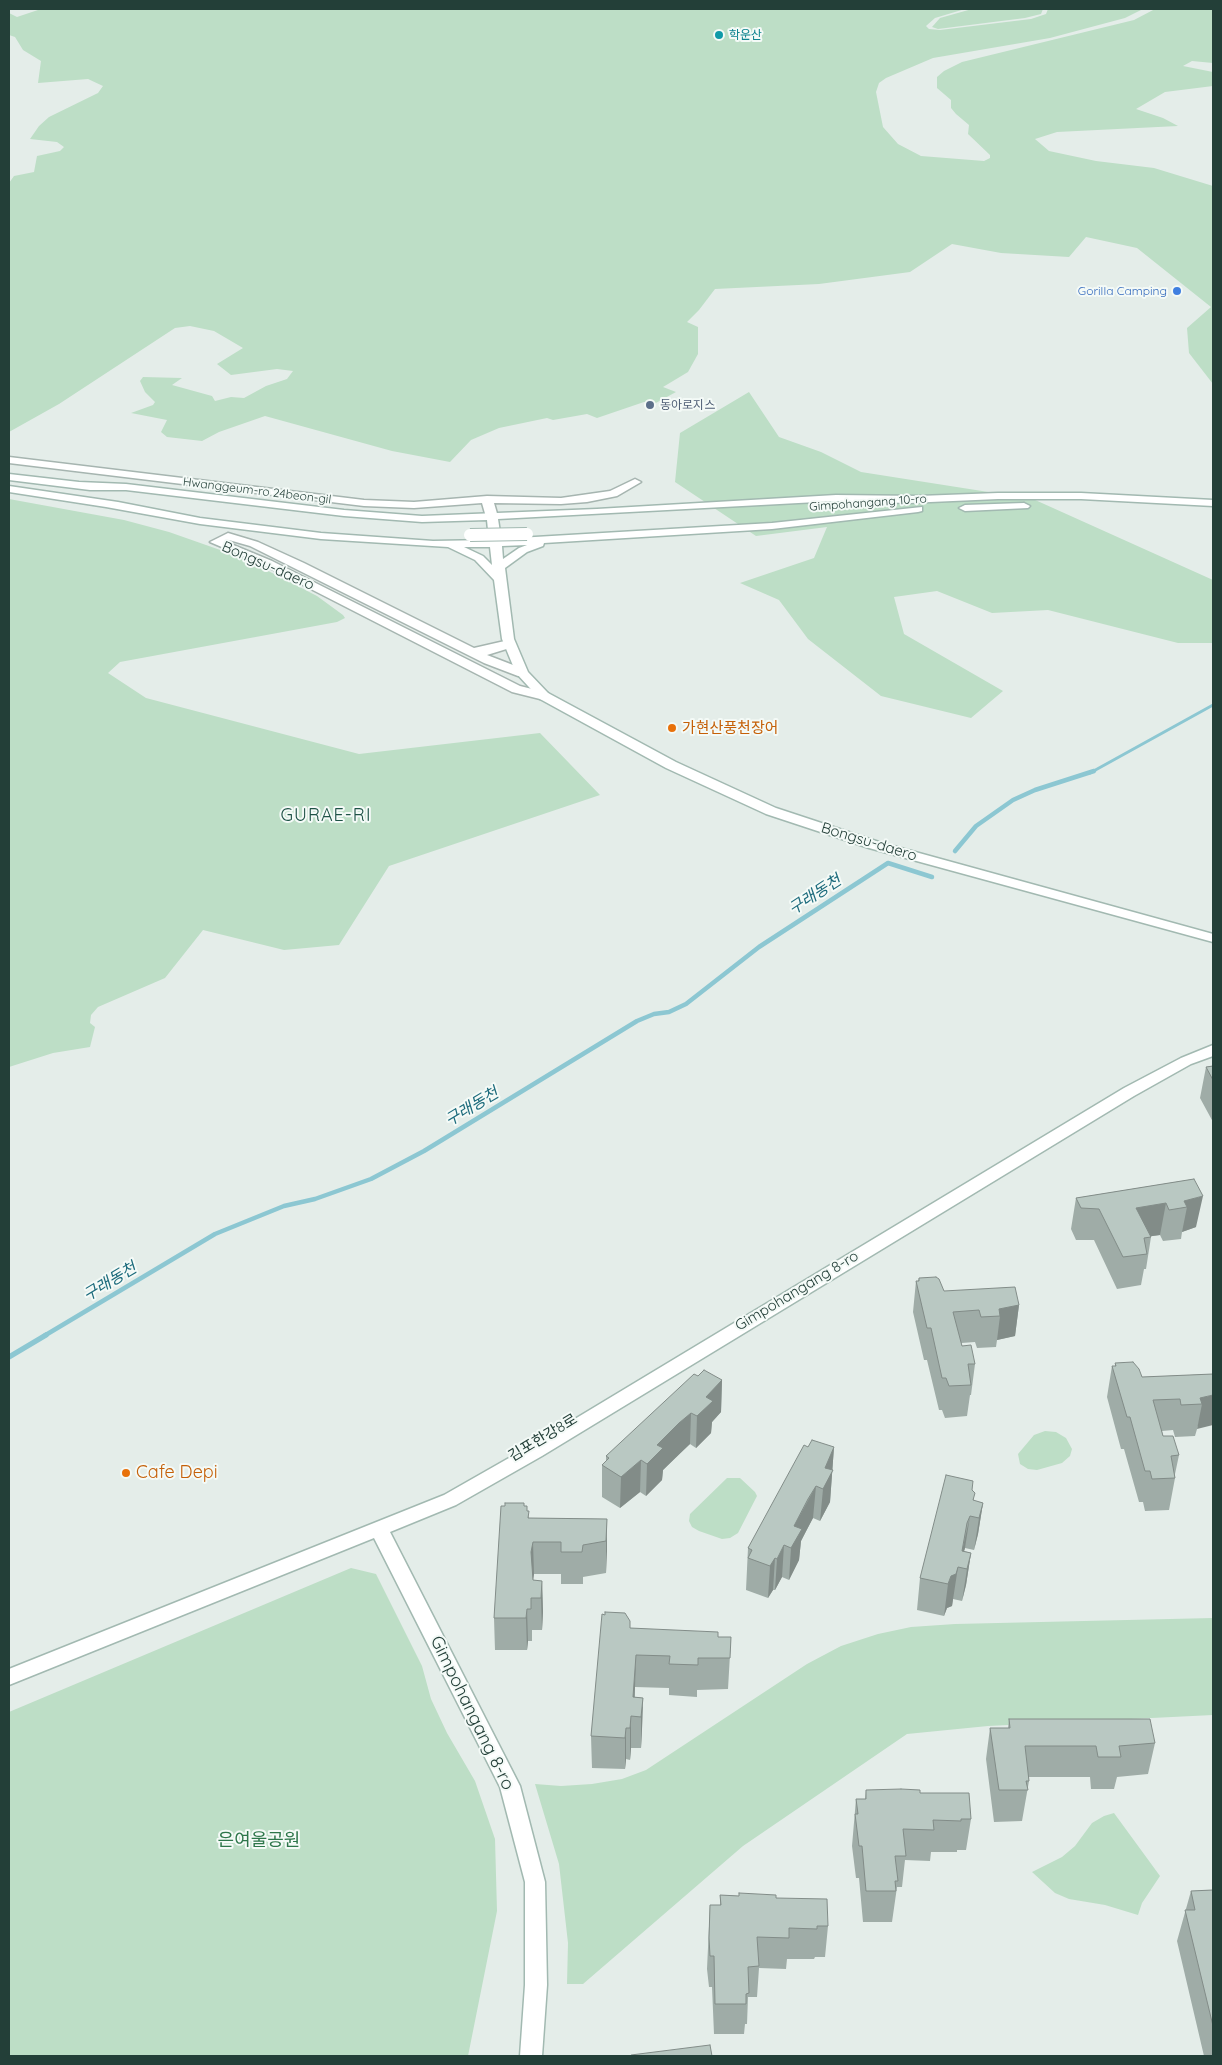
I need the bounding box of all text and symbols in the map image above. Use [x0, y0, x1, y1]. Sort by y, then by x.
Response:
place label: 학운산 [729, 28, 762, 42]
marker: 학운산 [713, 29, 725, 41]
place label: Gorilla Camping [1078, 284, 1167, 298]
marker: Gorilla Camping [1171, 285, 1183, 297]
place label: 동아로지스 [660, 398, 715, 412]
marker: 동아로지스 [644, 399, 656, 411]
street label: Hwanggeum-ro 24beon-gil [182, 475, 332, 507]
street label: Gimpohangang 10-ro [809, 492, 927, 514]
street label: Bongsu-daero [219, 538, 317, 594]
place label: 가현산풍천장어 [682, 719, 779, 737]
marker: 가현산풍천장어 [666, 722, 678, 734]
district label: GURAE-RI [280, 805, 372, 827]
street label: Bongsu-daero [819, 819, 919, 865]
water label: 구래동천 [785, 871, 845, 919]
water label: 구래동천 [442, 1084, 502, 1130]
street label: Gimpohangang 8-ro [732, 1247, 862, 1335]
water label: 구래동천 [80, 1259, 140, 1305]
street label: 김포한강8로 [505, 1410, 581, 1466]
place label: Cafe Depi [136, 1462, 218, 1484]
marker: Cafe Depi [120, 1467, 132, 1479]
street label: Gimpohangang 8-ro [425, 1632, 519, 1794]
park label: 은여울공원 [218, 1830, 300, 1852]

